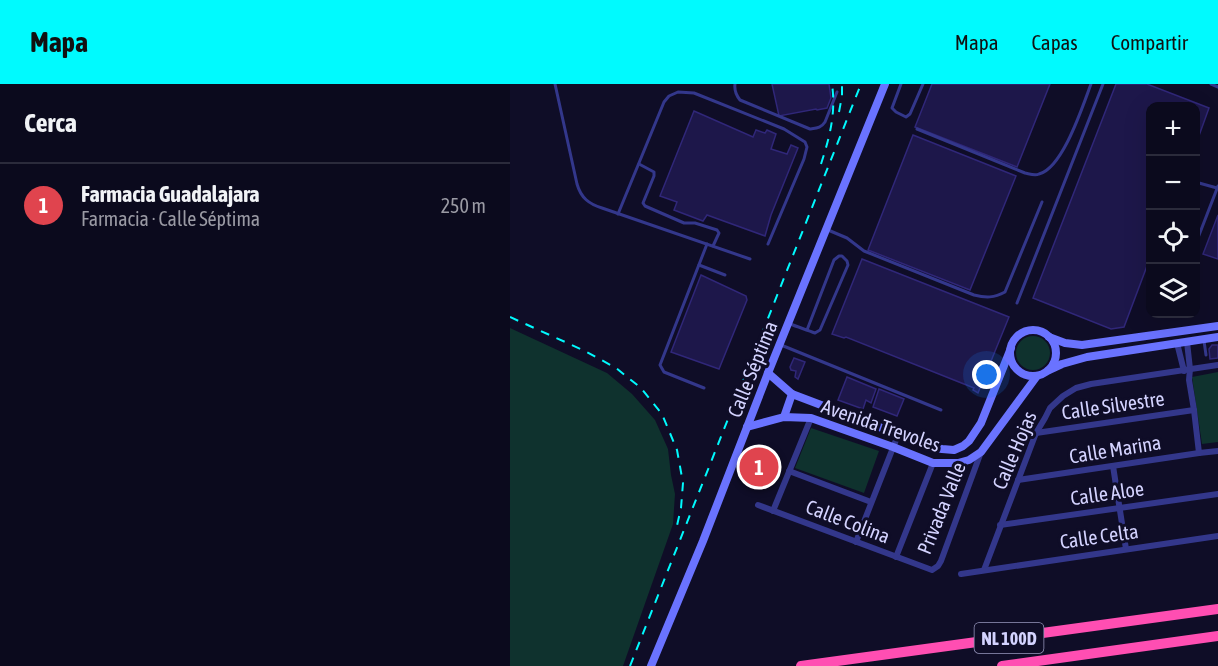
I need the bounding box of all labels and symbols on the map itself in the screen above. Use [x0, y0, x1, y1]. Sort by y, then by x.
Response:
street label: Calle Séptima [722, 318, 782, 420]
your location [972, 360, 1001, 389]
street label: Calle Silvestre [1060, 386, 1166, 424]
street label: Avenida Trevoles [819, 394, 943, 456]
street label: Calle Hojas [987, 408, 1041, 492]
street label: Calle Marina [1067, 430, 1163, 468]
pin: 1 [740, 444, 778, 490]
street label: Privada Valle [912, 459, 970, 557]
street label: Calle Aloe [1069, 476, 1145, 510]
street label: Calle Colina [803, 495, 893, 547]
street label: Calle Celta [1058, 519, 1140, 553]
road number: NL 100D [974, 623, 1044, 653]

